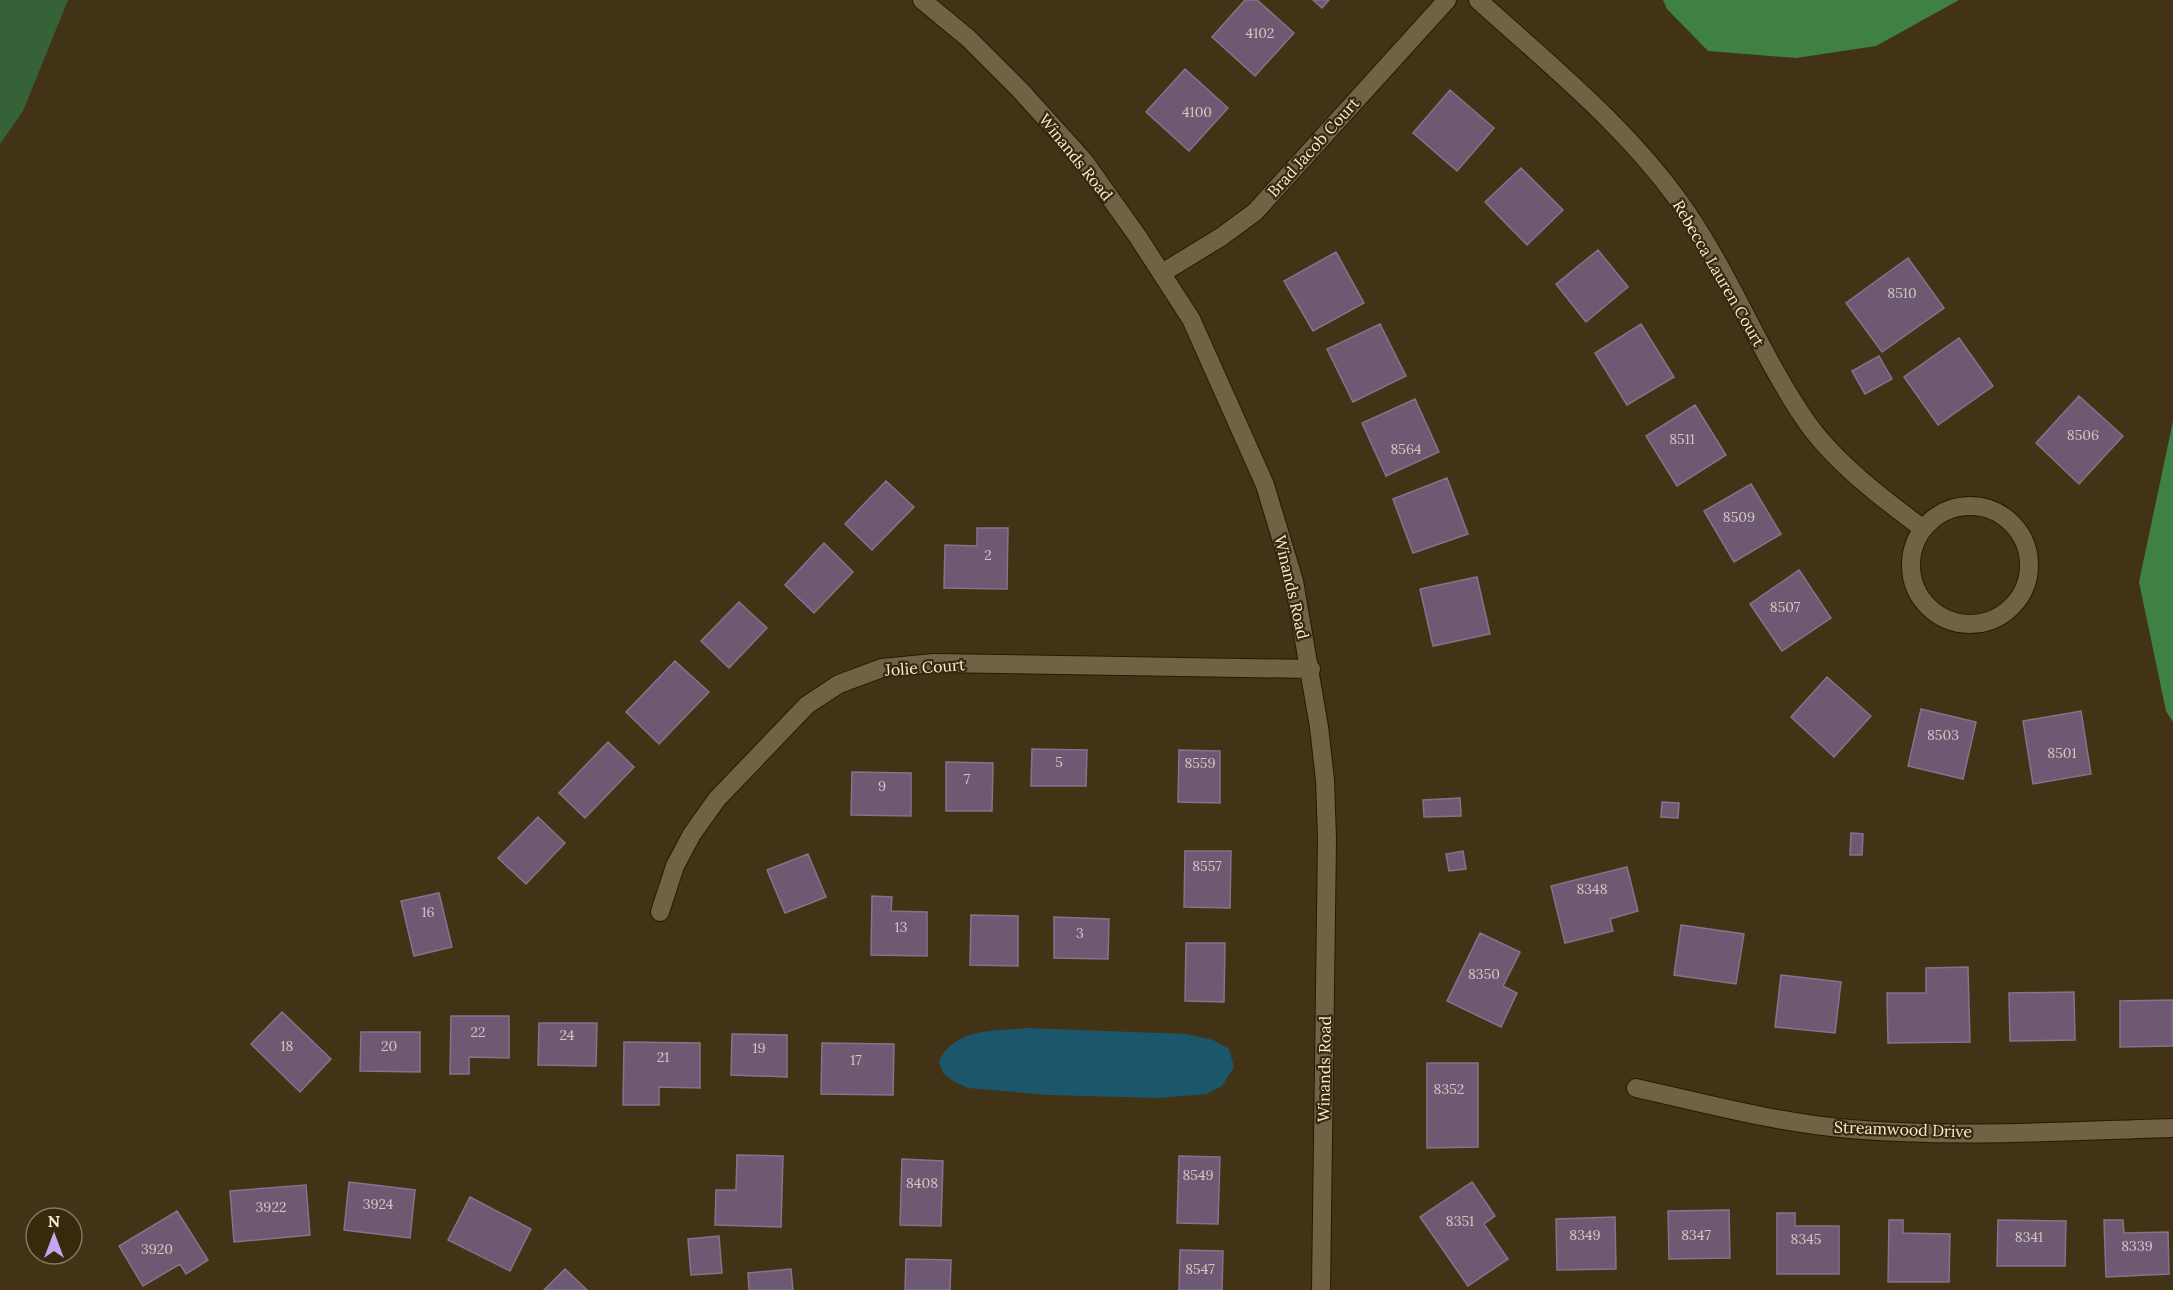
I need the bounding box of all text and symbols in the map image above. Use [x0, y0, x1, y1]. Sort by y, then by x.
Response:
house number: 4102 [1246, 24, 1274, 42]
street label: Brad Jacob Court [1263, 92, 1364, 201]
house number: 4100 [1182, 103, 1212, 121]
street label: Winands Road [1035, 109, 1117, 205]
street label: Rebecca Lauren Court [1669, 196, 1770, 351]
house number: 8510 [1887, 284, 1917, 302]
house number: 8506 [2067, 426, 2099, 444]
house number: 8511 [1669, 430, 1695, 448]
house number: 8564 [1390, 440, 1422, 458]
house number: 8509 [1723, 508, 1755, 526]
street label: Winands Road [1270, 533, 1314, 641]
house number: 2 [984, 546, 992, 564]
house number: 8507 [1770, 598, 1801, 616]
street label: Jolie Court [883, 654, 967, 680]
house number: 8503 [1927, 726, 1959, 744]
house number: 8501 [2047, 744, 2077, 762]
house number: 5 [1055, 753, 1063, 771]
house number: 8559 [1184, 754, 1216, 772]
house number: 7 [964, 770, 971, 788]
house number: 9 [878, 777, 886, 795]
house number: 8557 [1192, 857, 1222, 875]
house number: 8348 [1576, 880, 1608, 898]
house number: 16 [421, 903, 435, 921]
house number: 13 [895, 918, 908, 936]
house number: 3 [1076, 924, 1084, 942]
house number: 8350 [1468, 965, 1500, 983]
street label: Winands Road [1313, 1015, 1335, 1122]
house number: 22 [470, 1023, 486, 1041]
house number: 24 [560, 1026, 575, 1044]
house number: 18 [281, 1037, 294, 1055]
house number: 20 [381, 1037, 397, 1055]
house number: 19 [752, 1039, 766, 1057]
house number: 21 [657, 1048, 669, 1066]
house number: 17 [850, 1051, 862, 1069]
house number: 8352 [1434, 1080, 1464, 1098]
street label: Streamwood Drive [1834, 1117, 1973, 1141]
house number: 8549 [1182, 1166, 1214, 1184]
house number: 8408 [906, 1174, 938, 1192]
house number: 3924 [363, 1195, 394, 1213]
house number: 3922 [256, 1198, 286, 1216]
north arrow [24, 1206, 84, 1266]
text: N [48, 1211, 60, 1231]
house number: 8351 [1446, 1212, 1474, 1230]
house number: 8349 [1569, 1226, 1601, 1244]
house number: 8347 [1681, 1226, 1711, 1244]
house number: 8341 [2015, 1228, 2043, 1246]
house number: 8345 [1791, 1230, 1821, 1248]
house number: 8339 [2121, 1237, 2153, 1255]
house number: 3920 [141, 1240, 173, 1258]
house number: 8547 [1185, 1260, 1215, 1278]

